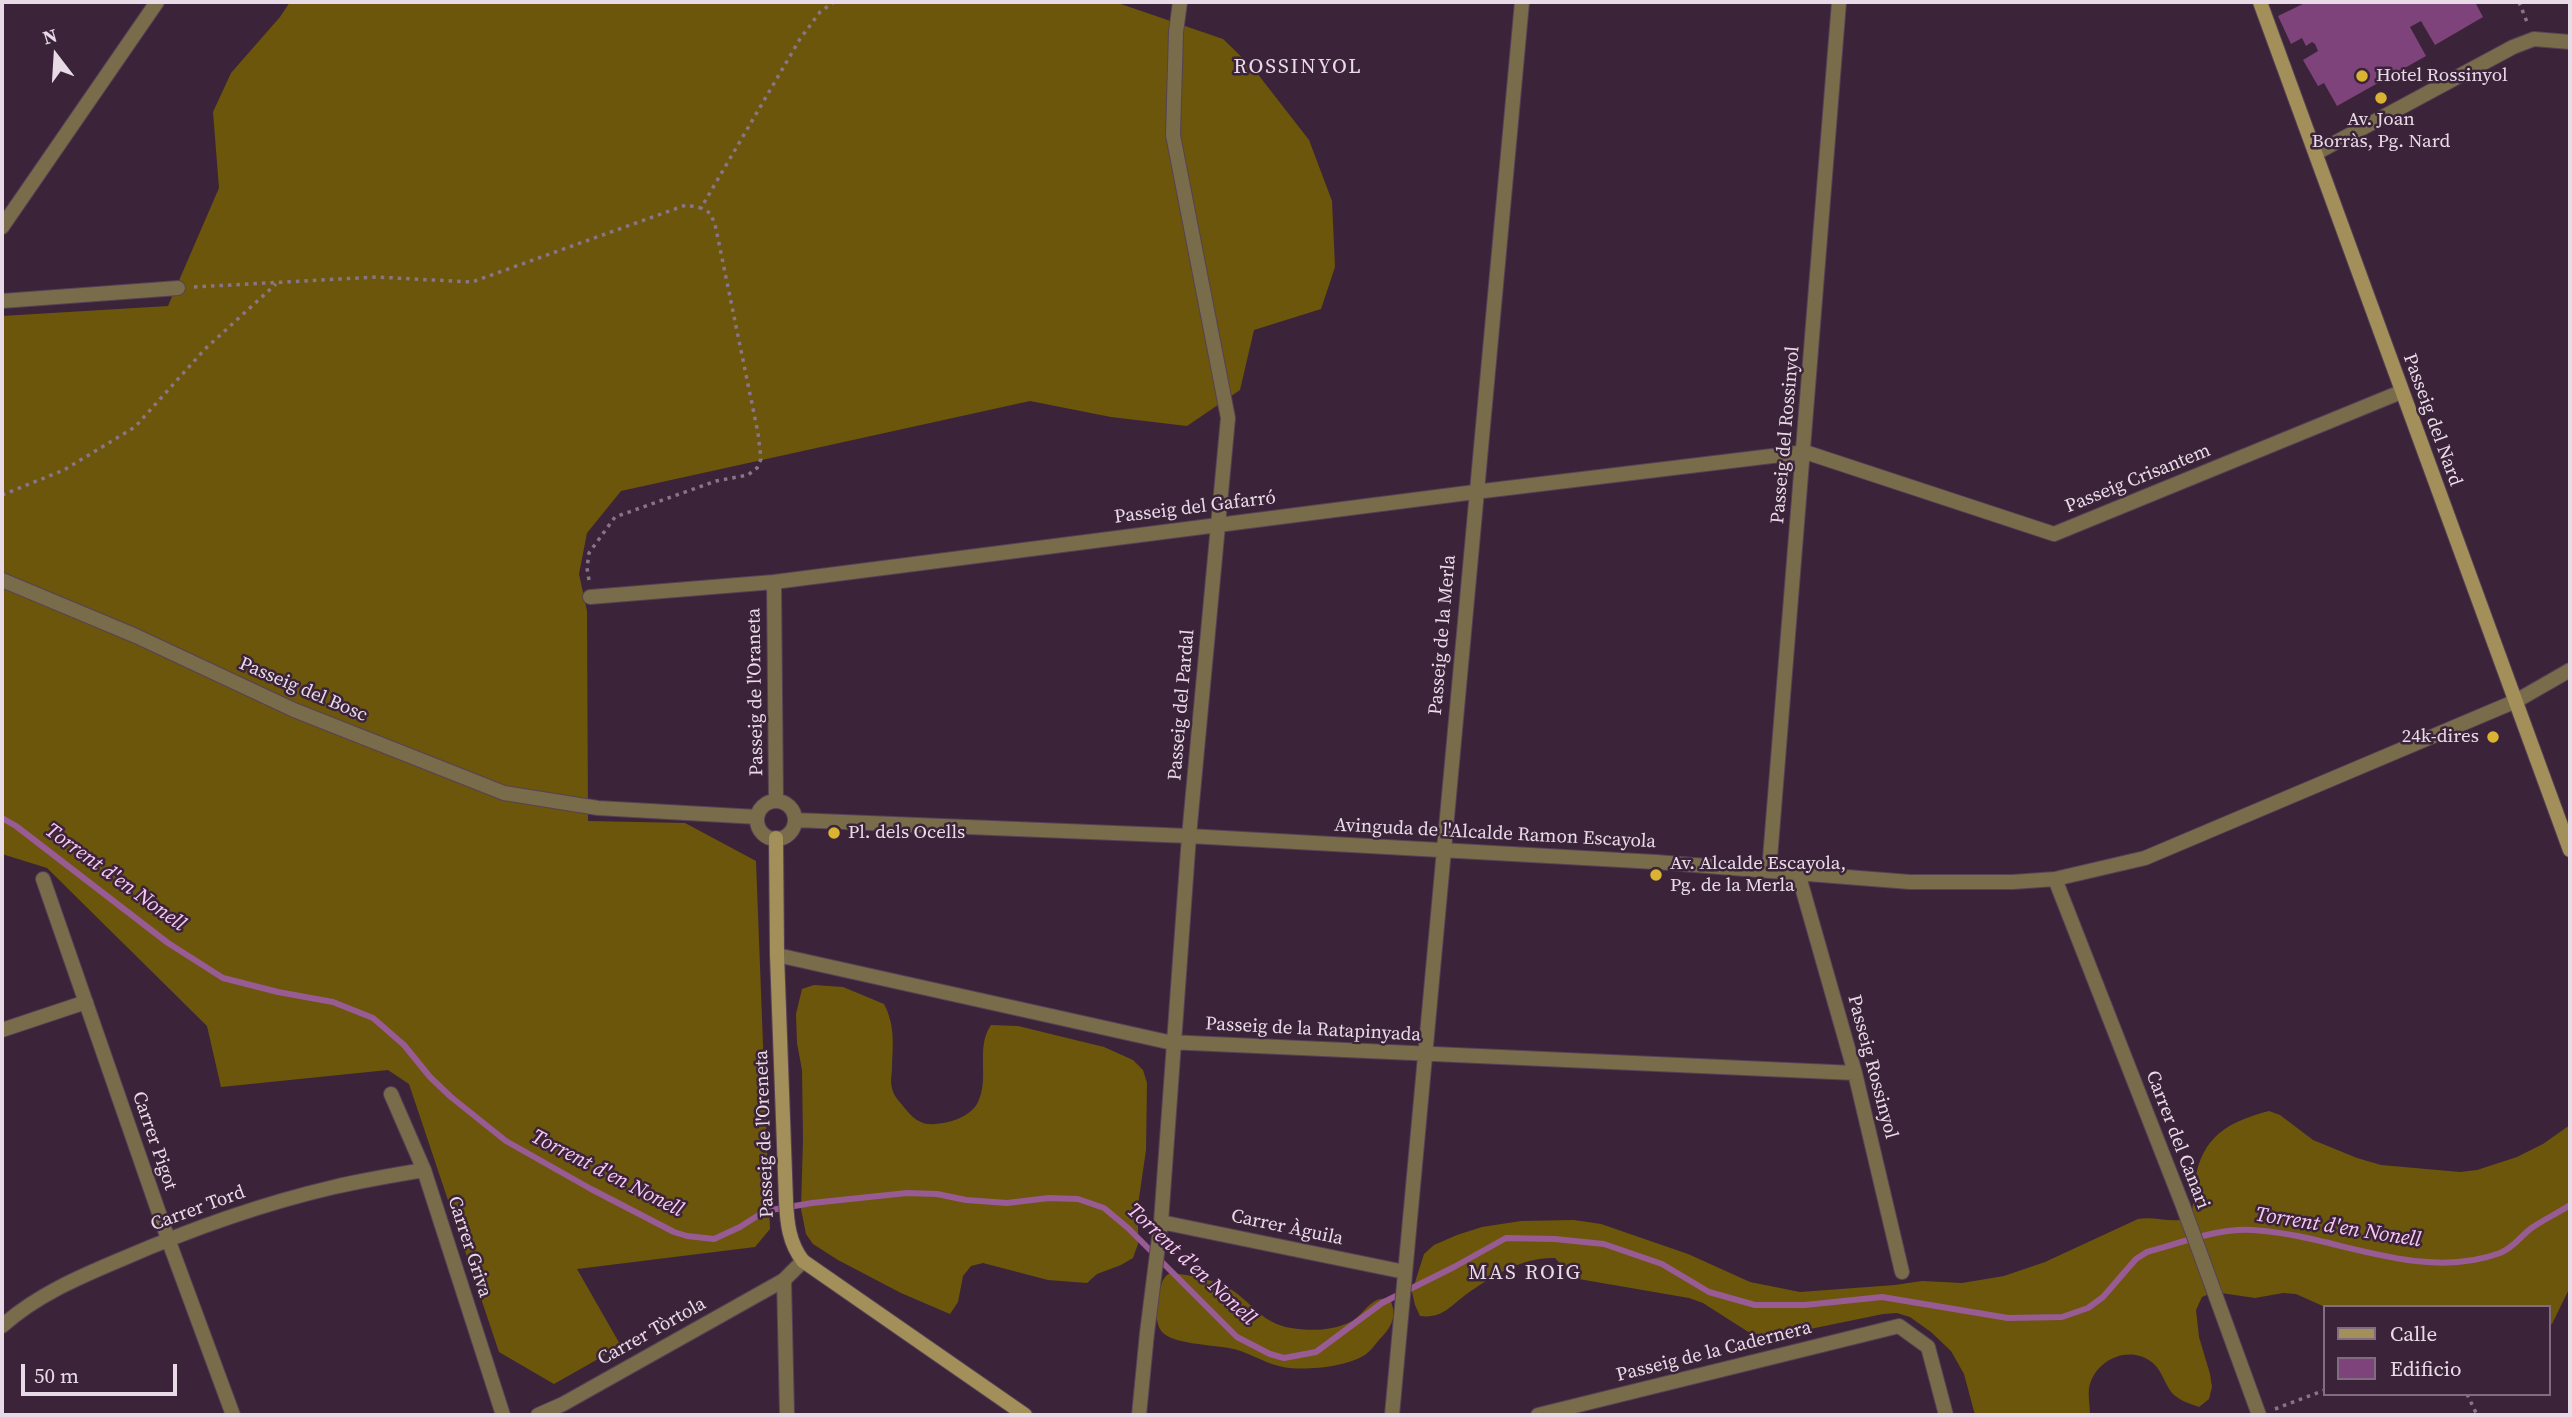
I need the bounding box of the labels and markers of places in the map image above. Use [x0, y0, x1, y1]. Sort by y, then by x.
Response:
place label: Hotel Rossinyol [2376, 65, 2508, 87]
marker: Hotel Rossinyol [2354, 68, 2370, 84]
marker: Av. Joan Borràs, Pg. Nard [2373, 90, 2389, 106]
place label: Av. Joan Borràs, Pg. Nard [2312, 109, 2450, 153]
place label: 24k-dires [2402, 726, 2479, 748]
marker: 24k-dires [2485, 729, 2501, 745]
place label: Pl. dels Ocells [848, 822, 965, 844]
marker: Pl. dels Ocells [826, 825, 842, 841]
place label: Av. Alcalde Escayola, Pg. de la Merla [1670, 853, 1846, 897]
marker: Av. Alcalde Escayola, Pg. de la Merla [1648, 867, 1664, 883]

